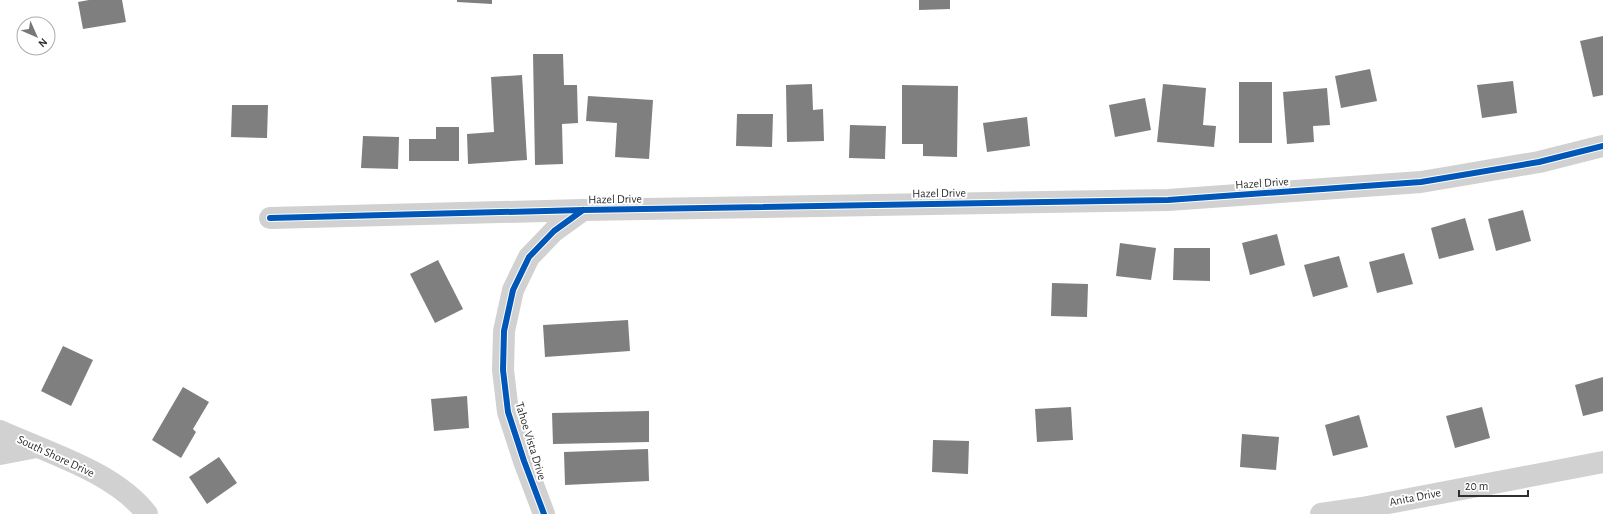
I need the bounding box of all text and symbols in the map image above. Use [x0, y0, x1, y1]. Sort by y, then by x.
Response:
north arrow [16, 16, 56, 56]
text: N [36, 36, 49, 49]
street label: Hazel Drive [1235, 175, 1289, 191]
street label: Hazel Drive [912, 187, 966, 199]
street label: Hazel Drive [588, 193, 642, 205]
street label: Tahoe Vista Drive [513, 401, 549, 481]
street label: South Shore Drive [16, 433, 96, 479]
scale bar [1459, 472, 1528, 498]
text: 20 m [1465, 480, 1488, 492]
street label: Anita Drive [1388, 486, 1442, 508]

